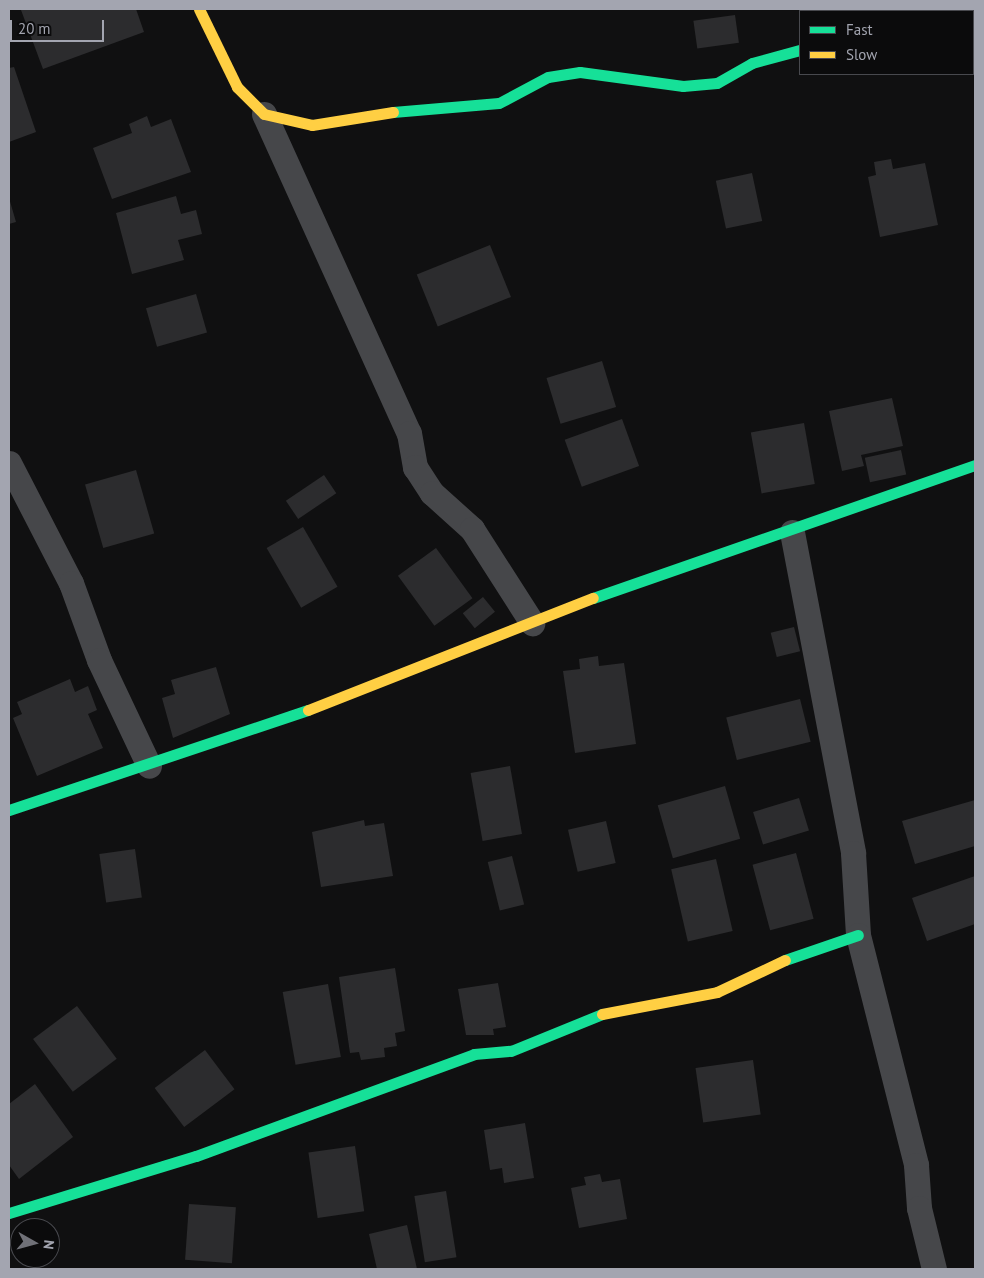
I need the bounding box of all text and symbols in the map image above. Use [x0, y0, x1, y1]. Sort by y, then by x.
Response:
scale bar [12, 10, 106, 42]
legend [799, 10, 974, 75]
text: 20 m [18, 19, 51, 38]
text: Fast [846, 20, 873, 39]
text: Slow [846, 45, 877, 64]
north arrow [10, 1218, 60, 1268]
text: N [39, 1239, 58, 1250]

